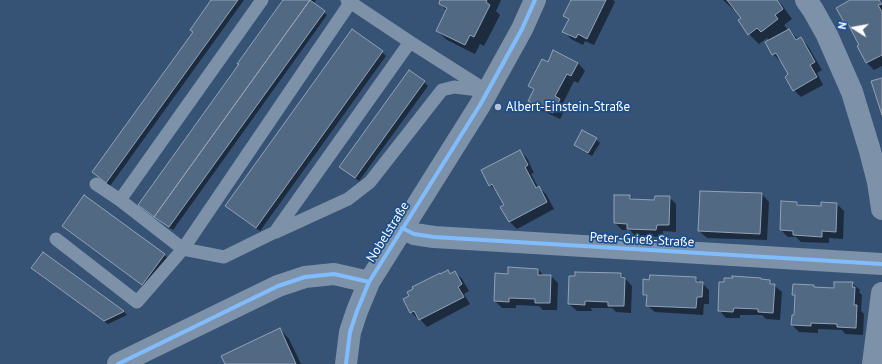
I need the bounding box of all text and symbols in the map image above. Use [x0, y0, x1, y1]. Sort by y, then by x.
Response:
north arrow [834, 8, 874, 48]
text: N [835, 21, 850, 31]
place label: Albert-Einstein-Straße [506, 99, 630, 115]
marker: Albert-Einstein-Straße [493, 102, 503, 112]
street label: Nobelstraße [363, 199, 413, 265]
street label: Peter-Grieß-Straße [589, 229, 695, 251]

